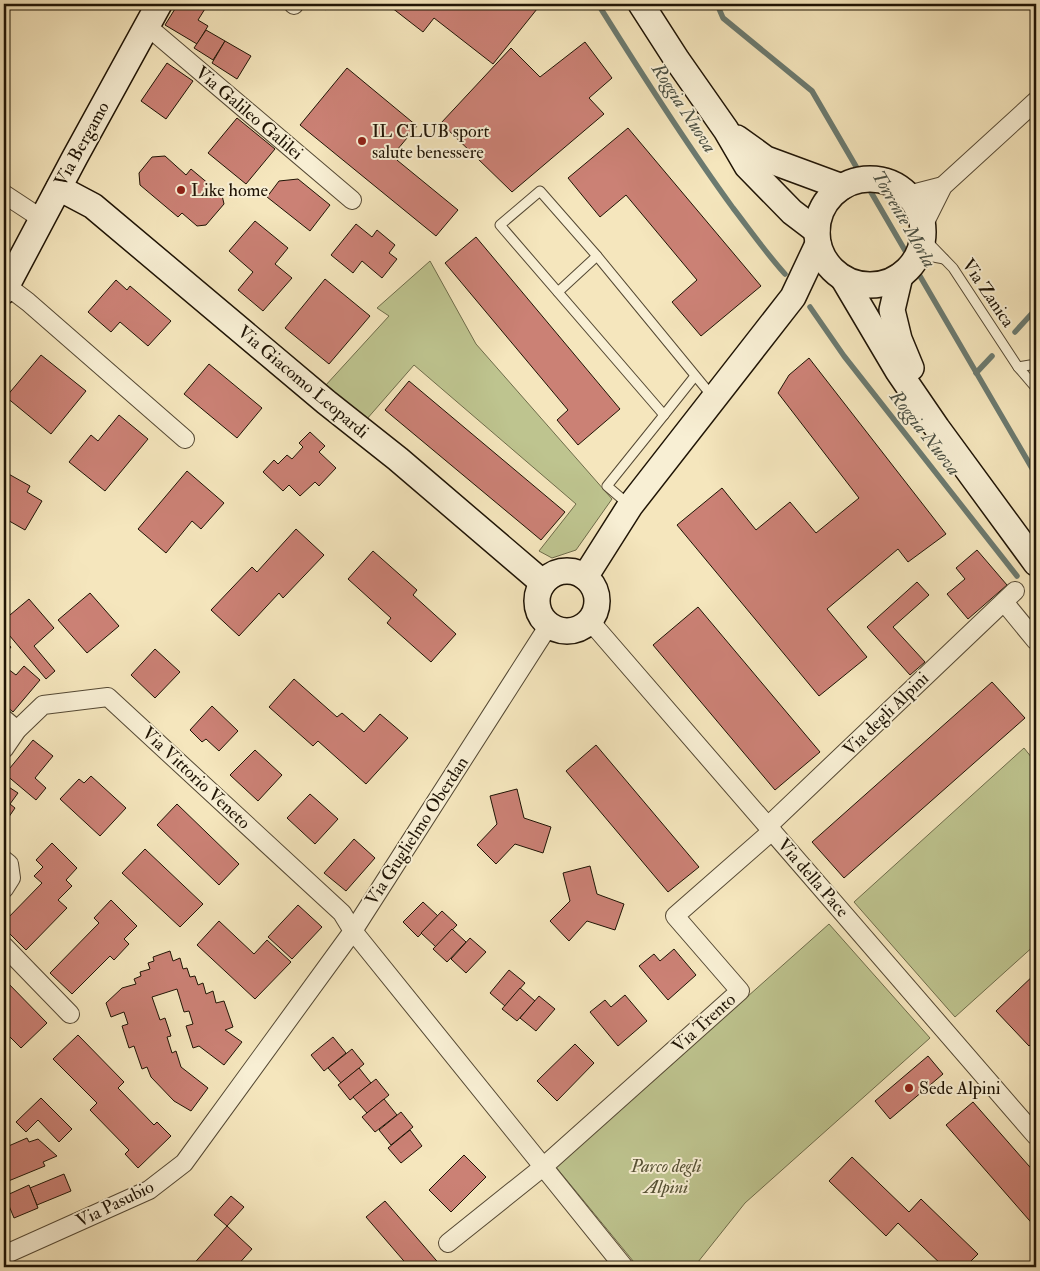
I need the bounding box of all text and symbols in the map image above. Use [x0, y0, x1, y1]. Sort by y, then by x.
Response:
water label: Roggia Nuova [646, 58, 722, 157]
street label: Via Galileo Galilei [190, 61, 308, 165]
street label: Via Bergamo [49, 97, 115, 190]
place label: IL CLUB sport salute benessere [372, 120, 489, 164]
marker: IL CLUB sport salute benessere [356, 135, 368, 147]
water label: Torrente Morla [866, 166, 942, 272]
place label: Like home [191, 179, 268, 202]
marker: Like home [175, 184, 187, 196]
street label: Via Zanica [957, 254, 1020, 332]
street label: Via Giacomo Leopardi [233, 320, 373, 444]
water label: Roggia Nuova [884, 385, 966, 481]
street label: Via degli Alpini [838, 667, 934, 761]
street label: Via Vittorio Veneto [137, 722, 255, 834]
street label: Via Guglielmo Oberdan [360, 752, 474, 910]
street label: Via della Pace [772, 834, 854, 923]
street label: Via Trento [667, 988, 741, 1058]
place label: Sede Alpini [919, 1077, 1001, 1100]
marker: Sede Alpini [903, 1082, 915, 1094]
park label: Parco degli Alpini [630, 1155, 701, 1199]
street label: Via Pasubio [72, 1175, 158, 1233]

